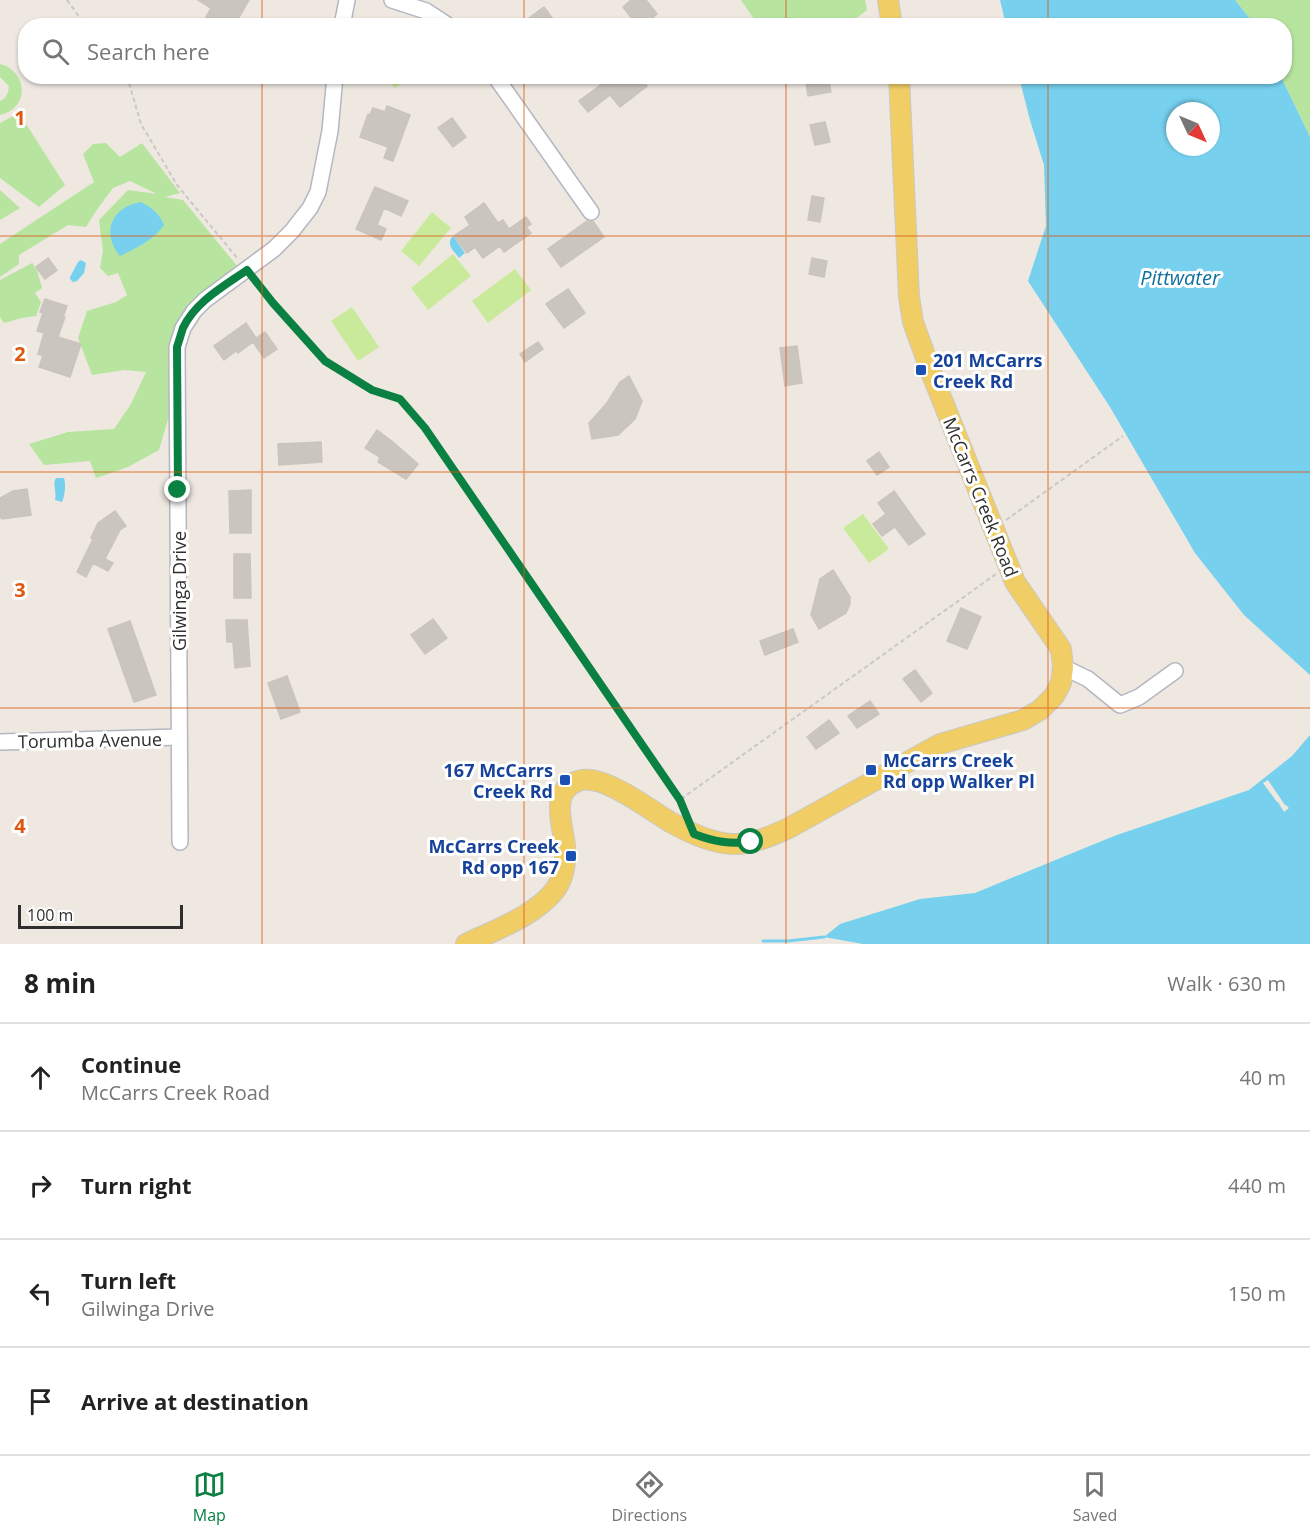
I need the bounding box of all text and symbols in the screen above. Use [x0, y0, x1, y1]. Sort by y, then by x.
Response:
search box [18, 18, 1292, 84]
icon: search [39, 35, 72, 68]
text: Search here [87, 36, 210, 66]
north arrow [1166, 102, 1220, 156]
text: 1 [14, 104, 26, 131]
water label: Pittwater [1140, 264, 1221, 291]
text: 2 [14, 340, 26, 367]
place label: 201 McCarrs Creek Rd [933, 348, 1042, 393]
marker: 201 McCarrs Creek Rd [914, 363, 928, 377]
street label: McCarrs Creek Road [938, 414, 1024, 580]
route end [164, 476, 190, 502]
street label: Gilwinga Drive [167, 531, 191, 651]
text: 3 [14, 576, 26, 603]
street label: Torumba Avenue [18, 727, 162, 753]
place label: McCarrs Creek Rd opp Walker Pl [883, 748, 1035, 793]
place label: 167 McCarrs Creek Rd [444, 758, 553, 803]
marker: McCarrs Creek Rd opp Walker Pl [864, 763, 878, 777]
marker: 167 McCarrs Creek Rd [558, 773, 572, 787]
text: 4 [14, 812, 26, 839]
route start [737, 828, 763, 854]
place label: McCarrs Creek Rd opp 167 [428, 834, 560, 879]
marker: McCarrs Creek Rd opp 167 [564, 849, 578, 863]
scale bar [18, 902, 183, 929]
text: 100 m [27, 904, 73, 926]
text: 8 min [24, 965, 96, 1001]
text: Walk · 630 m [1167, 970, 1286, 997]
text: Continue [81, 1049, 181, 1079]
icon: ahead [24, 1061, 57, 1094]
text: 40 m [1239, 1064, 1286, 1091]
text: McCarrs Creek Road [81, 1079, 270, 1106]
icon: right [24, 1169, 57, 1202]
text: Turn right [81, 1170, 192, 1200]
text: 440 m [1228, 1172, 1286, 1199]
text: Turn left [81, 1265, 176, 1295]
icon: left [24, 1277, 57, 1310]
text: 150 m [1228, 1280, 1286, 1307]
text: Gilwinga Drive [81, 1295, 215, 1322]
icon: arrive [24, 1385, 57, 1418]
text: Arrive at destination [81, 1386, 309, 1416]
tab: Map [193, 1468, 226, 1526]
tab: Directions [611, 1468, 687, 1526]
tab: Saved [1073, 1468, 1117, 1526]

